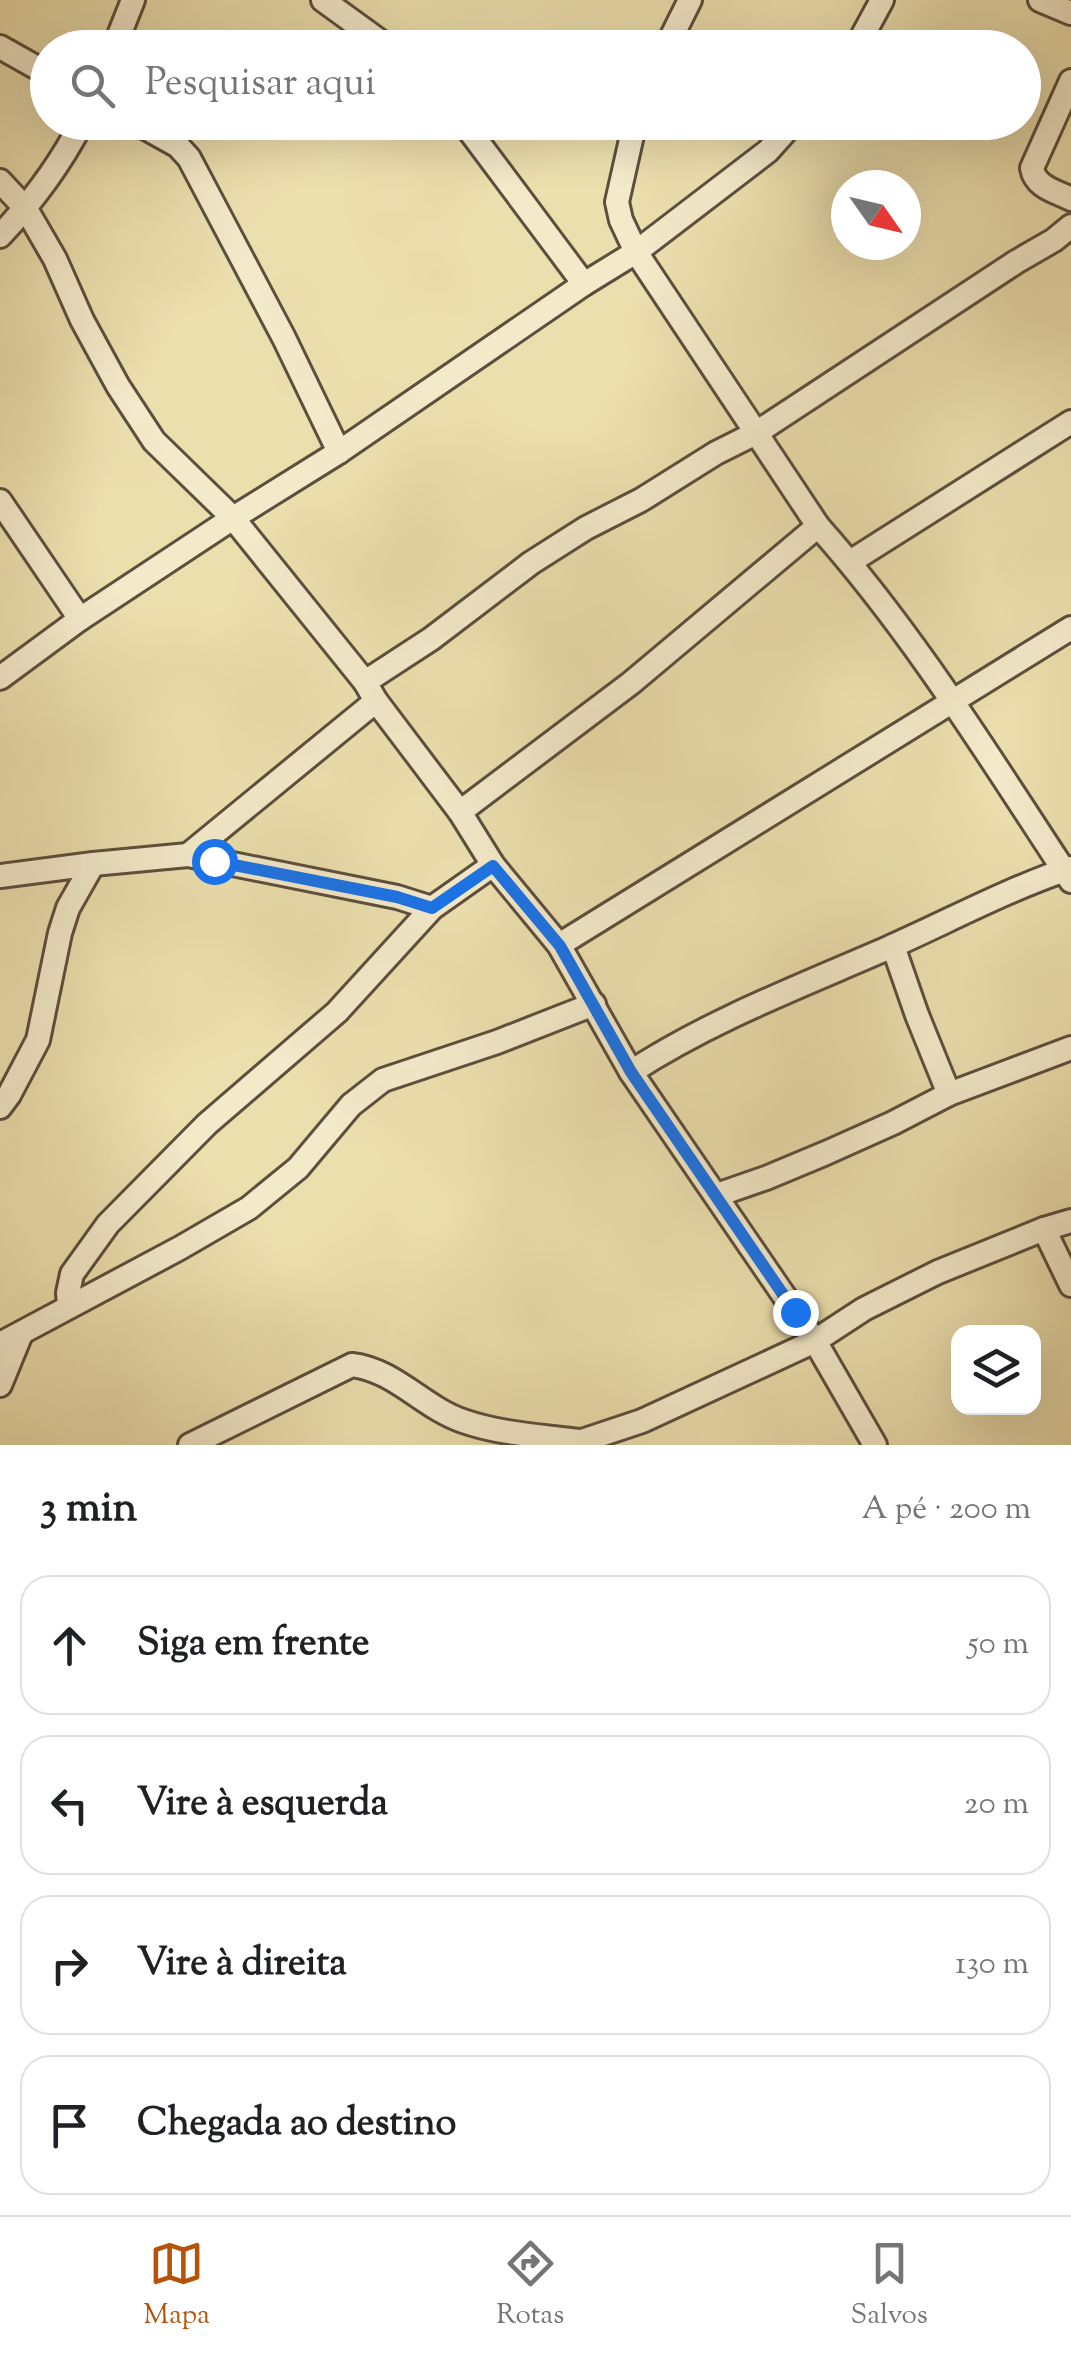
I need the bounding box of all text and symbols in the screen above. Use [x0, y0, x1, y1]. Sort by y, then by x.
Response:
search box [30, 30, 1041, 140]
icon: search [65, 58, 120, 113]
text: Pesquisar aqui [145, 58, 376, 112]
north arrow [831, 170, 921, 260]
route start [192, 839, 238, 885]
route end [773, 1290, 819, 1336]
map controls [951, 1325, 1041, 1415]
button: layers [951, 1325, 1041, 1415]
text: 3 min [40, 1480, 137, 1540]
text: A pé · 200 m [862, 1487, 1031, 1533]
icon: ahead [42, 1618, 97, 1673]
text: Siga em frente [137, 1618, 370, 1672]
text: 50 m [968, 1622, 1029, 1668]
icon: left [42, 1778, 97, 1833]
text: Vire à esquerda [137, 1778, 388, 1832]
text: 20 m [964, 1782, 1029, 1828]
icon: right [42, 1938, 97, 1993]
text: Vire à direita [137, 1938, 347, 1992]
text: 130 m [955, 1942, 1029, 1988]
icon: arrive [42, 2098, 97, 2153]
text: Chegada ao destino [137, 2098, 456, 2152]
tab: Mapa [143, 2236, 210, 2336]
tab: Rotas [496, 2236, 564, 2336]
tab: Salvos [851, 2236, 928, 2336]

